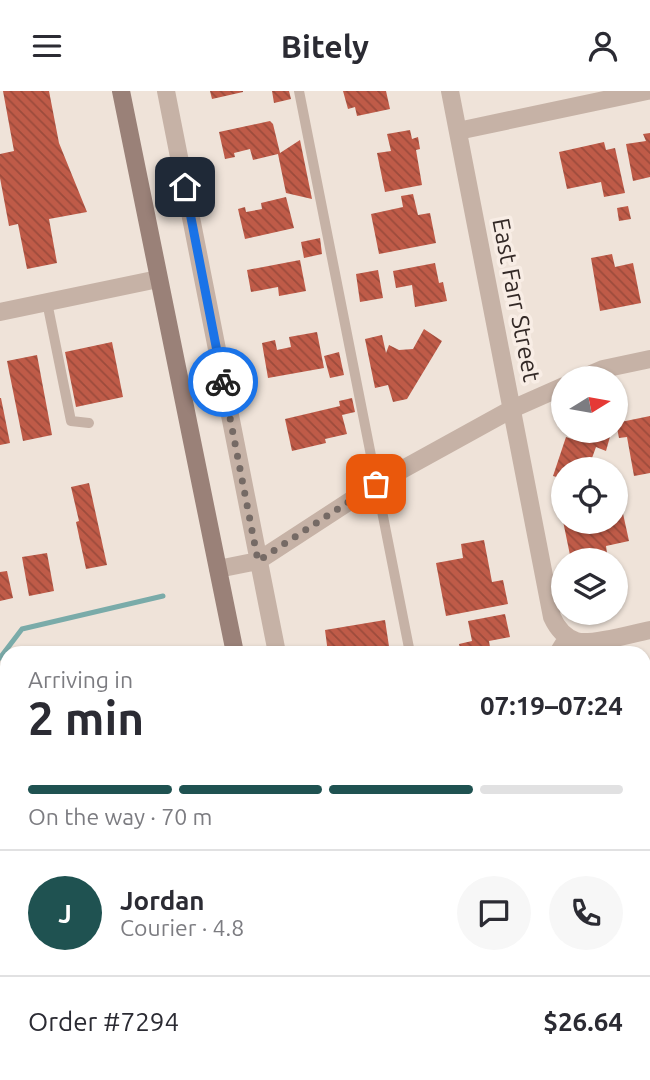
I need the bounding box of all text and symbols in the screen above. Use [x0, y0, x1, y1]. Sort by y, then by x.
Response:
icon: menu [28, 27, 66, 65]
icon: person [584, 27, 622, 65]
text: Bitely [281, 28, 369, 64]
pin [155, 157, 215, 217]
icon: home [166, 168, 204, 206]
street label: East Farr Street [487, 216, 546, 384]
courier [188, 347, 258, 417]
icon: bike [204, 363, 242, 401]
north arrow [551, 366, 628, 443]
map controls [551, 366, 628, 625]
pin [346, 454, 406, 514]
button: locate [551, 457, 628, 534]
icon: bag [357, 465, 395, 503]
button: layers [551, 548, 628, 625]
text: Arriving in [28, 667, 133, 692]
text: 07:19–07:24 [480, 691, 623, 720]
text: 2 min [28, 692, 144, 744]
text: On the way · 70 m [28, 804, 212, 829]
button: chat [457, 876, 531, 950]
button: phone [549, 876, 623, 950]
text: Jordan [120, 886, 205, 915]
text: J [58, 899, 72, 928]
text: Courier · 4.8 [120, 915, 244, 940]
text: Order #7294 [28, 1007, 179, 1036]
text: $26.64 [543, 1007, 623, 1036]

